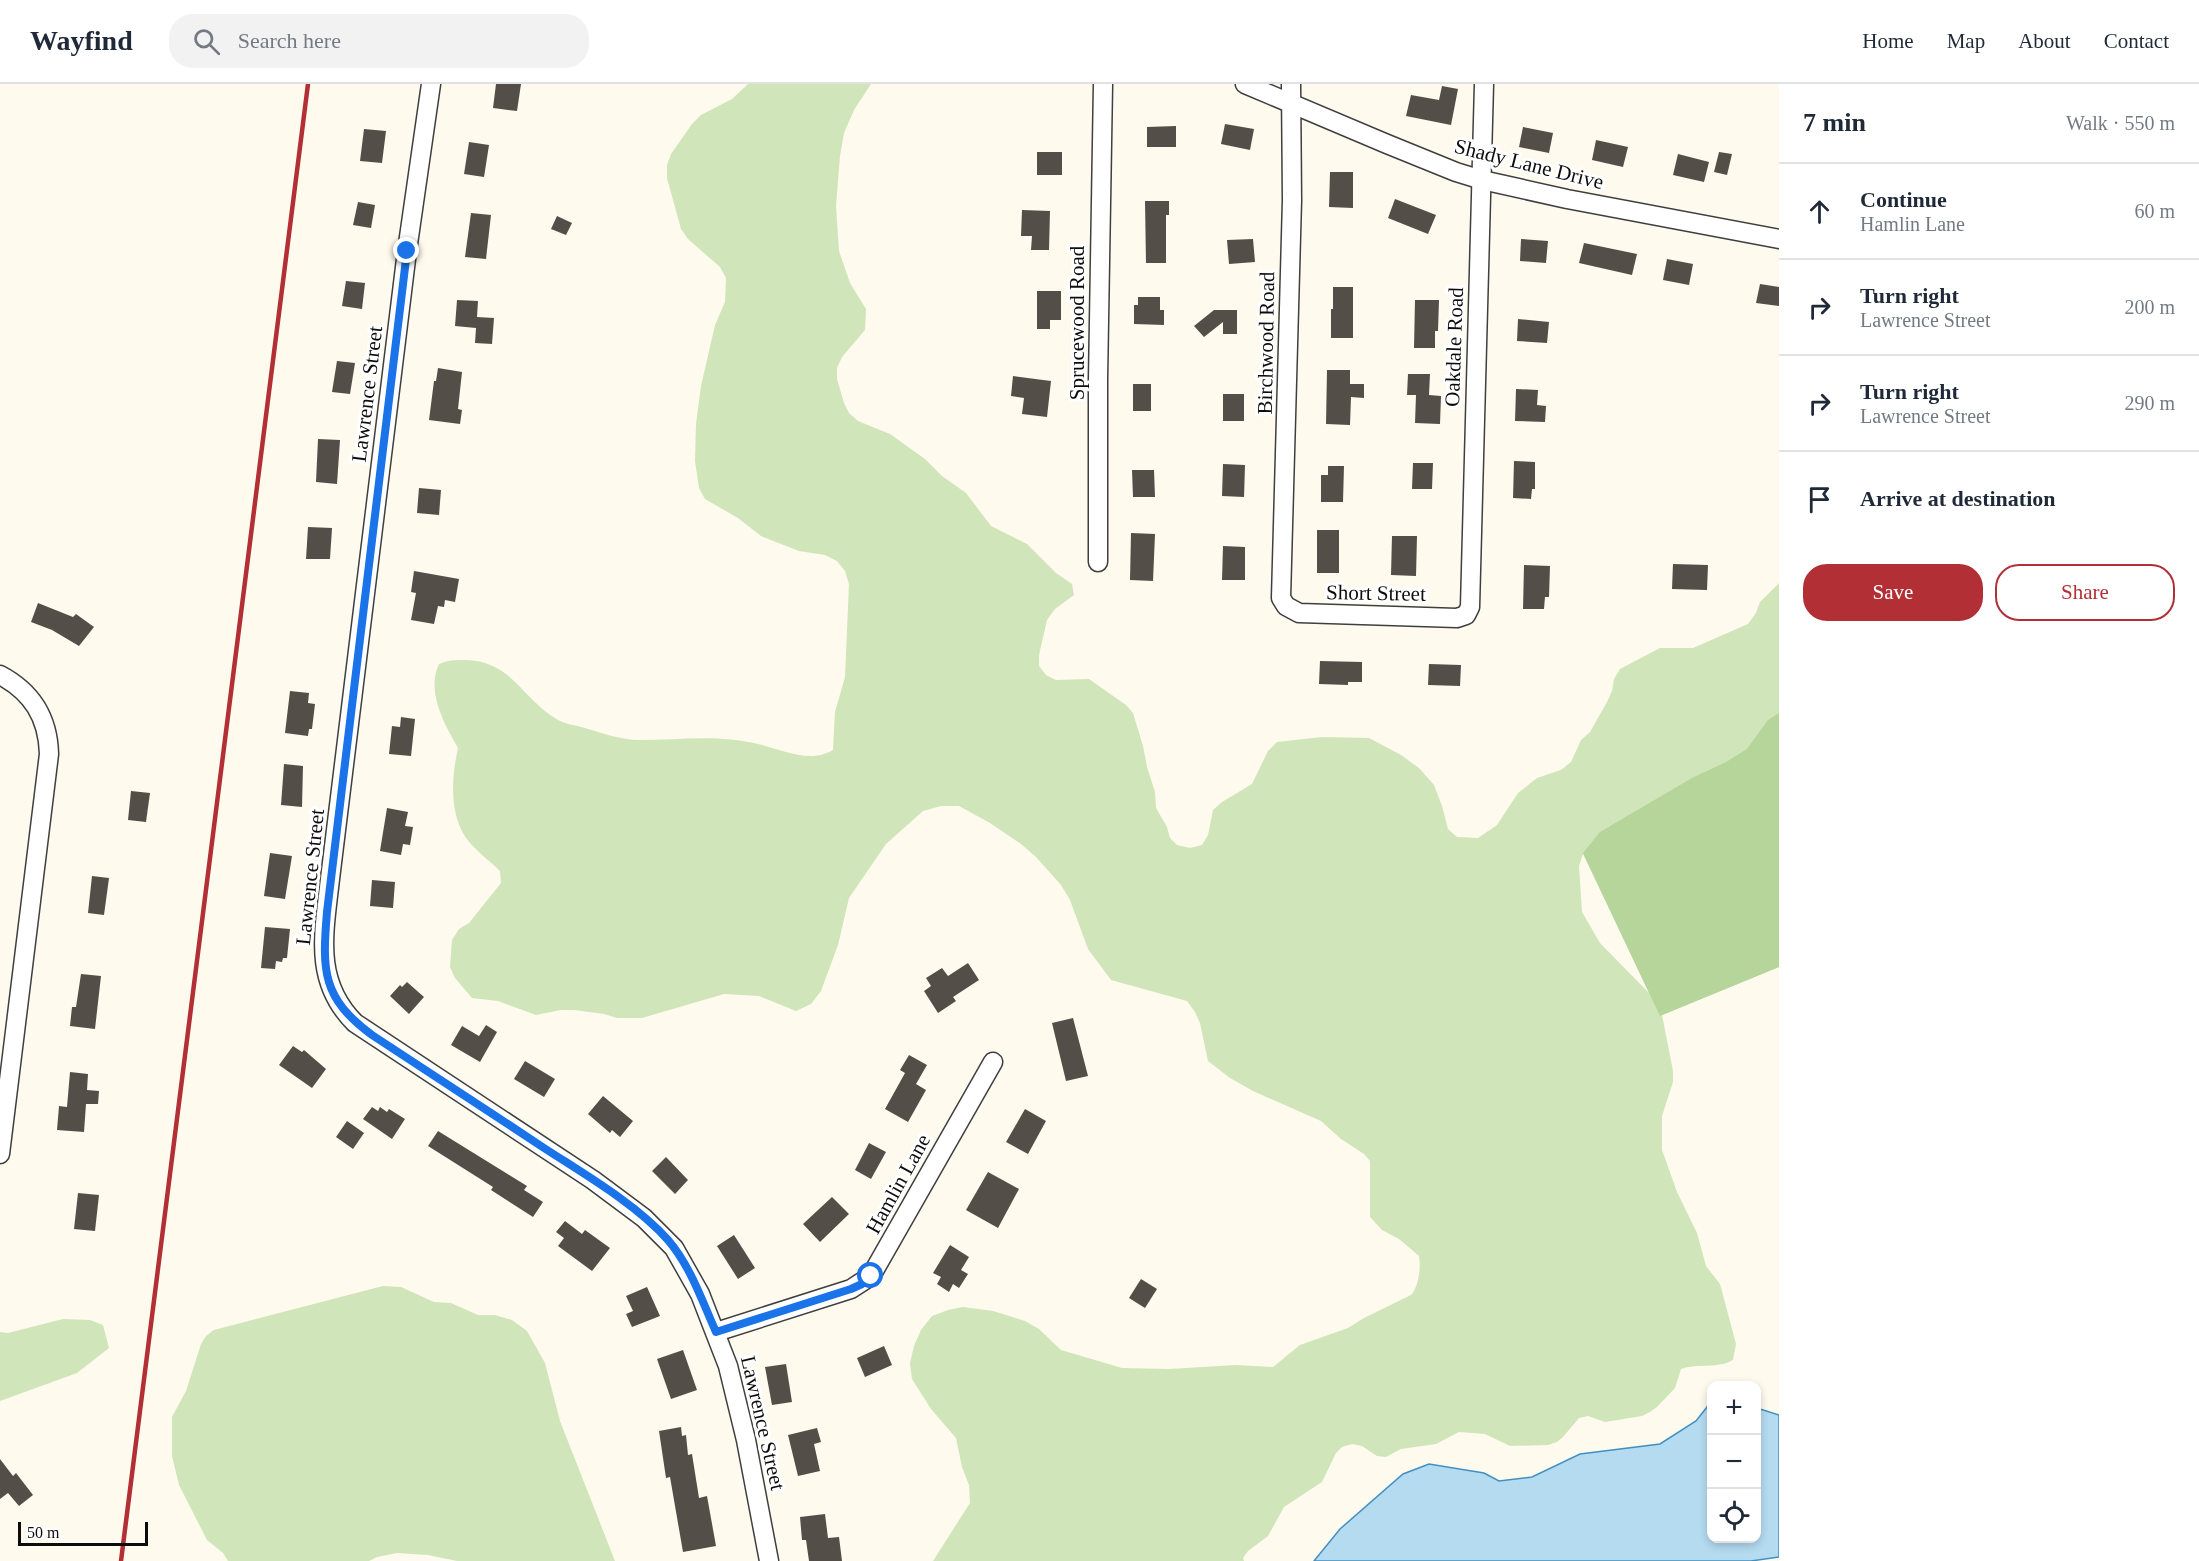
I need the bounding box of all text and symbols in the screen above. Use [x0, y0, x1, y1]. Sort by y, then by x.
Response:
search box [169, 14, 589, 68]
text: Wayfind [30, 25, 133, 56]
icon: search [190, 25, 223, 58]
text: Search here [238, 28, 341, 53]
text: Home [1862, 29, 1914, 53]
text: Map [1947, 29, 1985, 53]
text: About [2018, 29, 2071, 53]
text: Contact [2104, 29, 2169, 53]
text: 7 min [1803, 108, 1866, 137]
text: Walk · 550 m [2066, 112, 2175, 134]
street label: Shady Lane Drive [1452, 134, 1606, 194]
text: Continue [1860, 187, 1947, 212]
icon: ahead [1803, 195, 1836, 228]
text: 60 m [2134, 200, 2175, 222]
text: Hamlin Lane [1860, 213, 1965, 235]
route end [393, 237, 419, 263]
street label: Sprucewood Road [1065, 245, 1089, 400]
street label: Birchwood Road [1253, 271, 1279, 415]
text: Turn right [1860, 283, 1959, 308]
street label: Oakdale Road [1440, 286, 1468, 407]
icon: right [1803, 291, 1836, 324]
text: 200 m [2124, 296, 2175, 318]
text: Lawrence Street [1860, 309, 1990, 331]
street label: Lawrence Street [347, 324, 387, 463]
text: Turn right [1860, 379, 1959, 404]
icon: right [1803, 387, 1836, 420]
text: 290 m [2124, 392, 2175, 414]
text: Lawrence Street [1860, 405, 1990, 427]
icon: arrive [1803, 483, 1836, 516]
text: Arrive at destination [1860, 486, 2056, 511]
button: Save [1803, 564, 1983, 621]
button: Share [1995, 564, 2175, 621]
street label: Short Street [1326, 580, 1426, 606]
street label: Lawrence Street [291, 807, 329, 946]
street label: Hamlin Lane [861, 1130, 935, 1238]
route start [857, 1262, 883, 1288]
street label: Lawrence Street [736, 1354, 790, 1493]
map controls [1707, 1381, 1761, 1543]
button: + [1707, 1381, 1761, 1435]
button: − [1707, 1435, 1761, 1489]
button: locate [1707, 1489, 1761, 1543]
scale bar [18, 1519, 148, 1546]
text: 50 m [27, 1524, 59, 1541]

